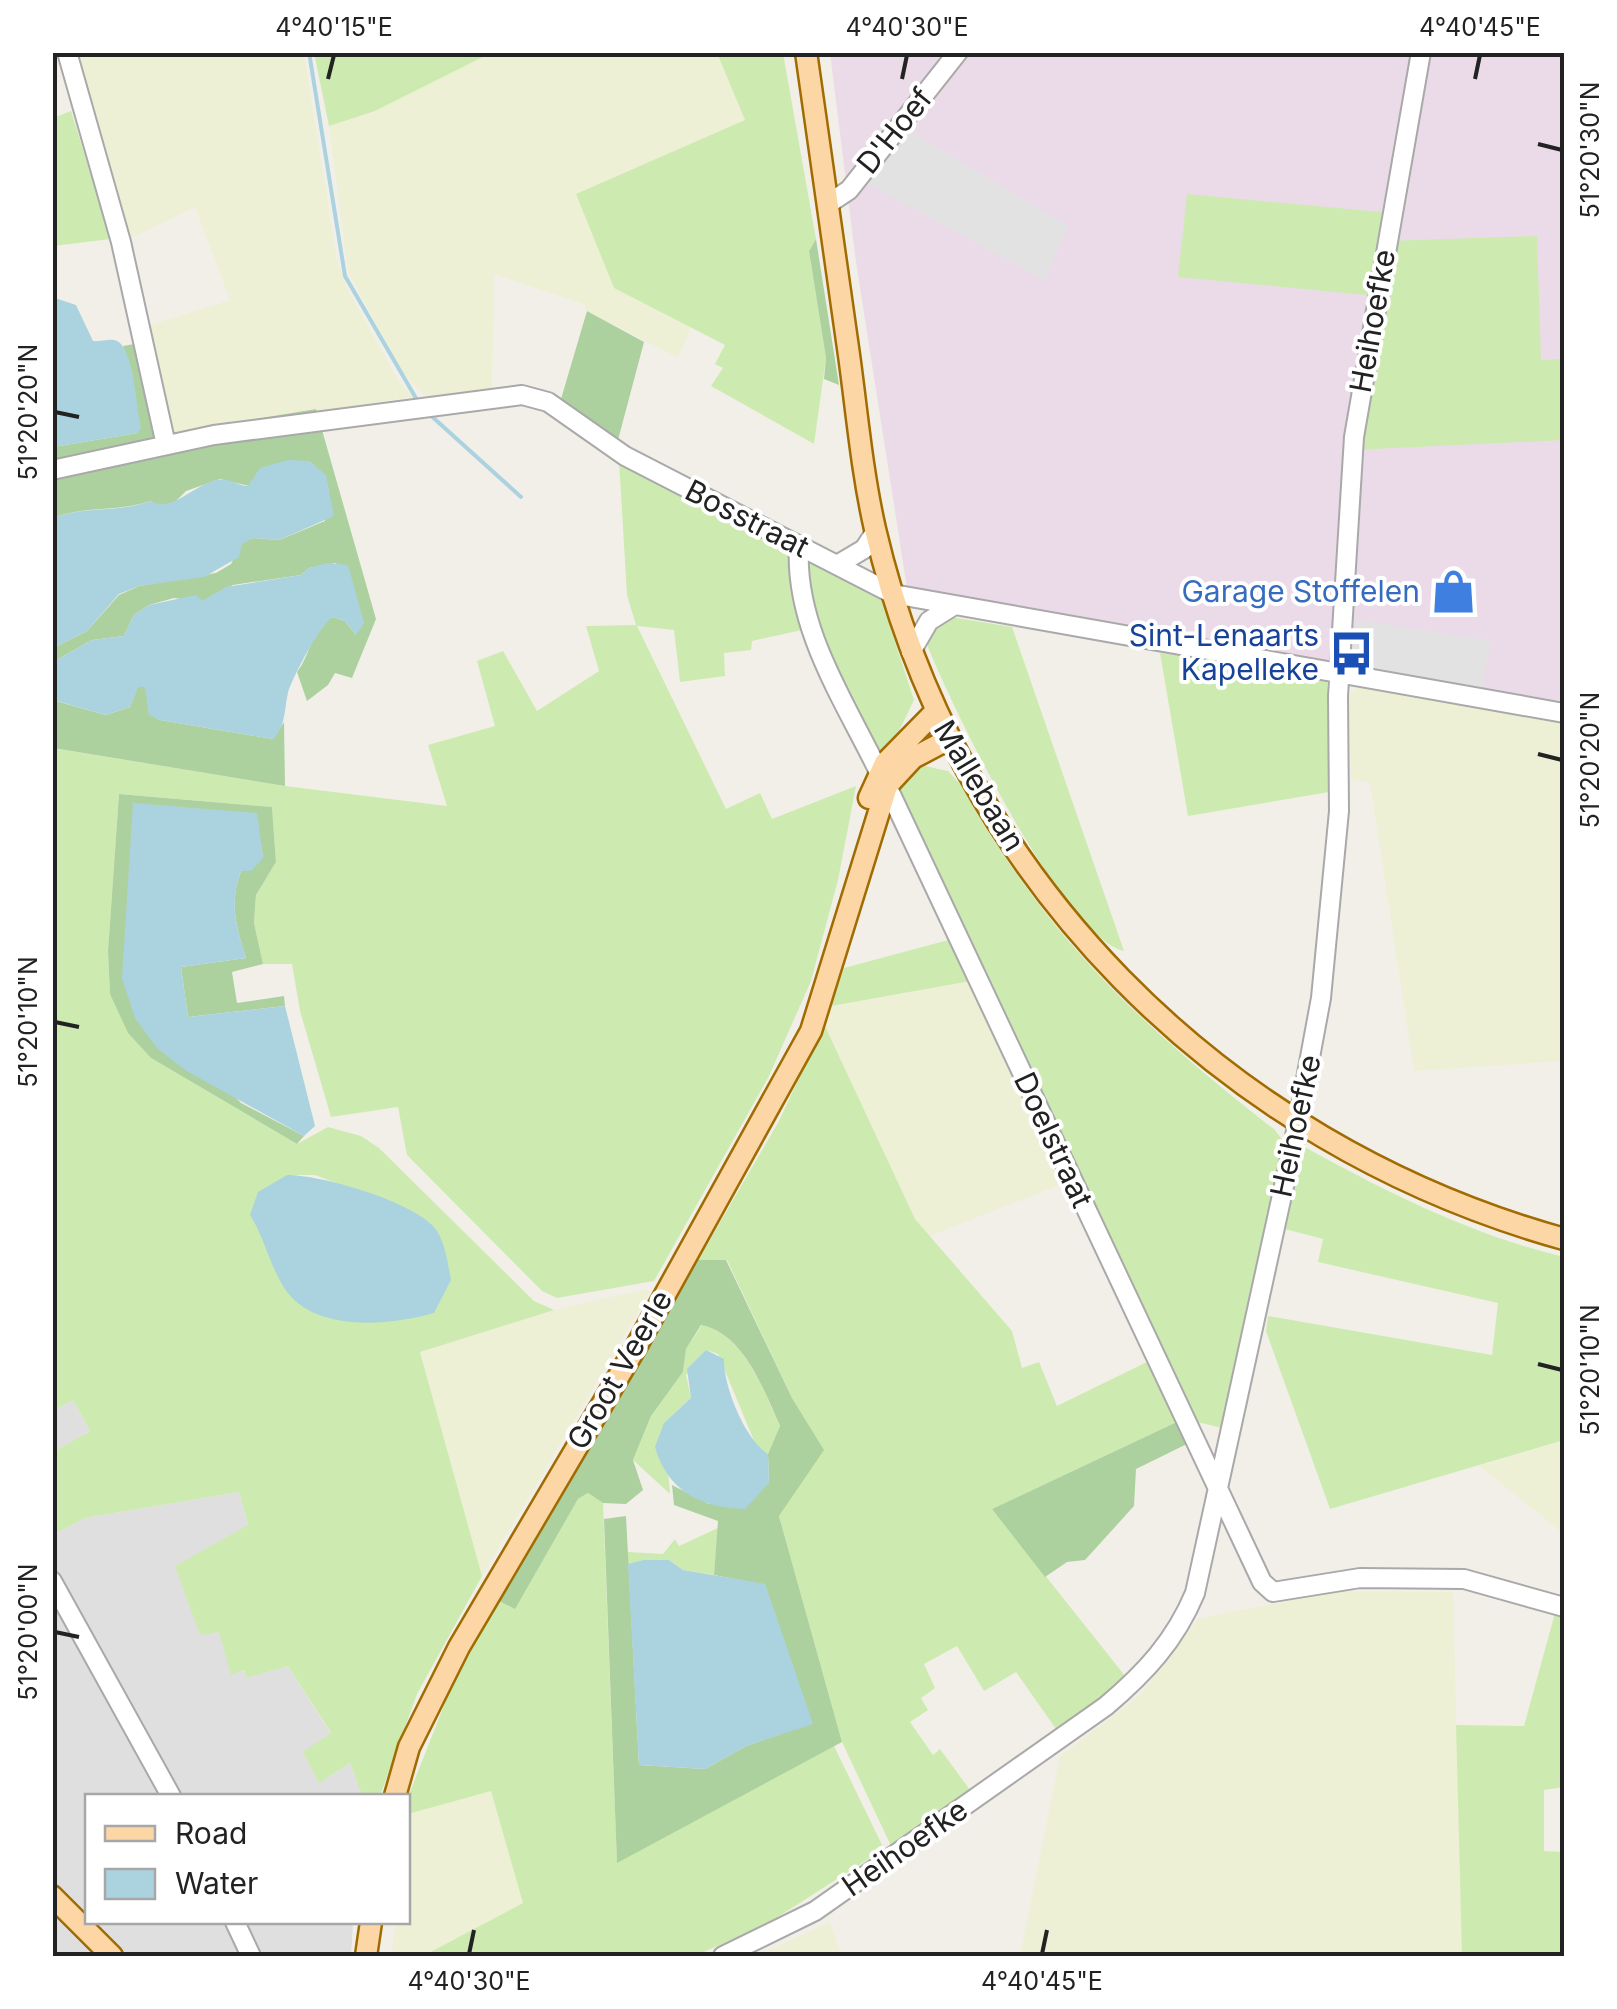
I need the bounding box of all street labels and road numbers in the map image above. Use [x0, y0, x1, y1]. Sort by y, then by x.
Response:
street label: D'Hoef [849, 80, 940, 180]
street label: Heihoefke [1342, 246, 1402, 395]
street label: Bosstraat [680, 472, 815, 565]
street label: Mallebaan [927, 714, 1033, 857]
street label: Heihoefke [1262, 1051, 1328, 1200]
street label: Doelstraat [1007, 1066, 1101, 1213]
street label: Groot Veerle [559, 1283, 679, 1456]
street label: Heihoefke [835, 1791, 974, 1903]

